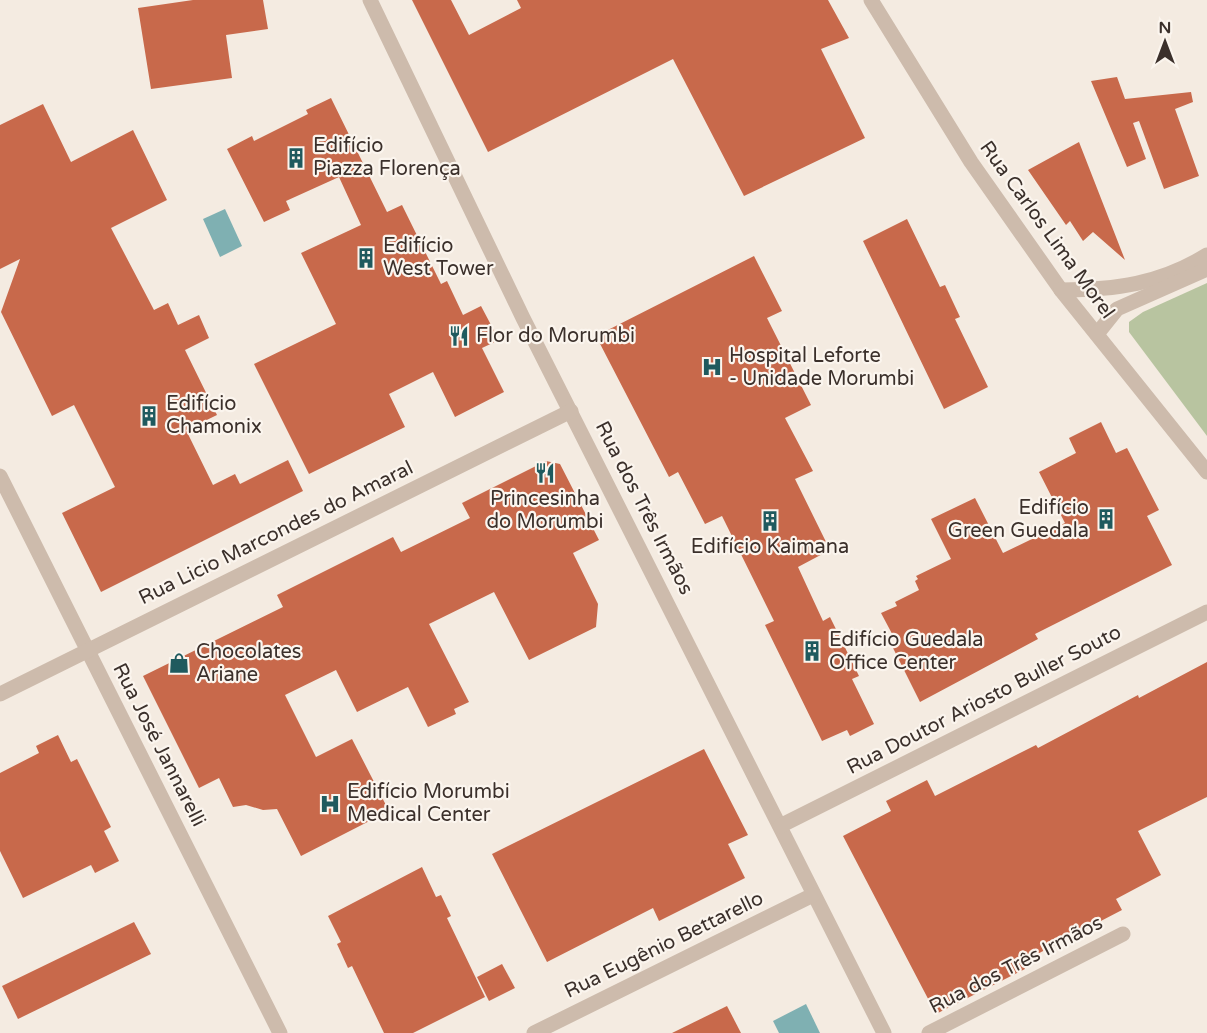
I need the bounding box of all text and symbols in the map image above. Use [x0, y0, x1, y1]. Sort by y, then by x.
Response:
north arrow [1135, 12, 1195, 72]
text: N [1159, 18, 1171, 38]
place label: Edifício Piazza Florença [313, 134, 461, 181]
street label: Rua Carlos Lima Morel [974, 136, 1120, 324]
building icon: Edifício Piazza Florença [284, 146, 308, 170]
place label: Edifício West Tower [383, 234, 494, 281]
building icon: Edifício West Tower [354, 246, 378, 270]
restaurant icon: Flor do Morumbi [447, 324, 471, 348]
place label: Flor do Morumbi [476, 324, 635, 348]
place label: Hospital Leforte - Unidade Morumbi [729, 344, 914, 391]
hospital icon: Hospital Leforte - Unidade Morumbi [700, 355, 724, 379]
place label: Edifício Chamonix [166, 392, 262, 439]
building icon: Edifício Chamonix [137, 404, 161, 428]
street label: Rua dos Três Irmãos [590, 417, 698, 599]
street label: Rua Licio Marcondes do Amaral [135, 456, 417, 610]
restaurant icon: Princesinha do Morumbi [533, 461, 557, 485]
place label: Princesinha do Morumbi [487, 487, 603, 534]
place label: Edifício Green Guedala [948, 496, 1089, 543]
building icon: Edifício Green Guedala [1094, 507, 1118, 531]
building icon: Edifício Kaimana [758, 509, 782, 533]
place label: Edifício Kaimana [691, 535, 849, 559]
street label: Rua Doutor Ariosto Buller Souto [843, 620, 1125, 780]
place label: Edifício Guedala Office Center [829, 628, 983, 675]
building icon: Edifício Guedala Office Center [800, 639, 824, 663]
place label: Chocolates Ariane [196, 640, 301, 687]
shop icon: Chocolates Ariane [167, 651, 191, 675]
street label: Rua José Jannarelli [107, 659, 211, 831]
place label: Edifício Morumbi Medical Center [347, 780, 510, 827]
hospital icon: Edifício Morumbi Medical Center [318, 792, 342, 816]
street label: Rua Eugênio Bettarello [561, 886, 767, 1004]
street label: Rua dos Três Irmãos [925, 911, 1107, 1019]

